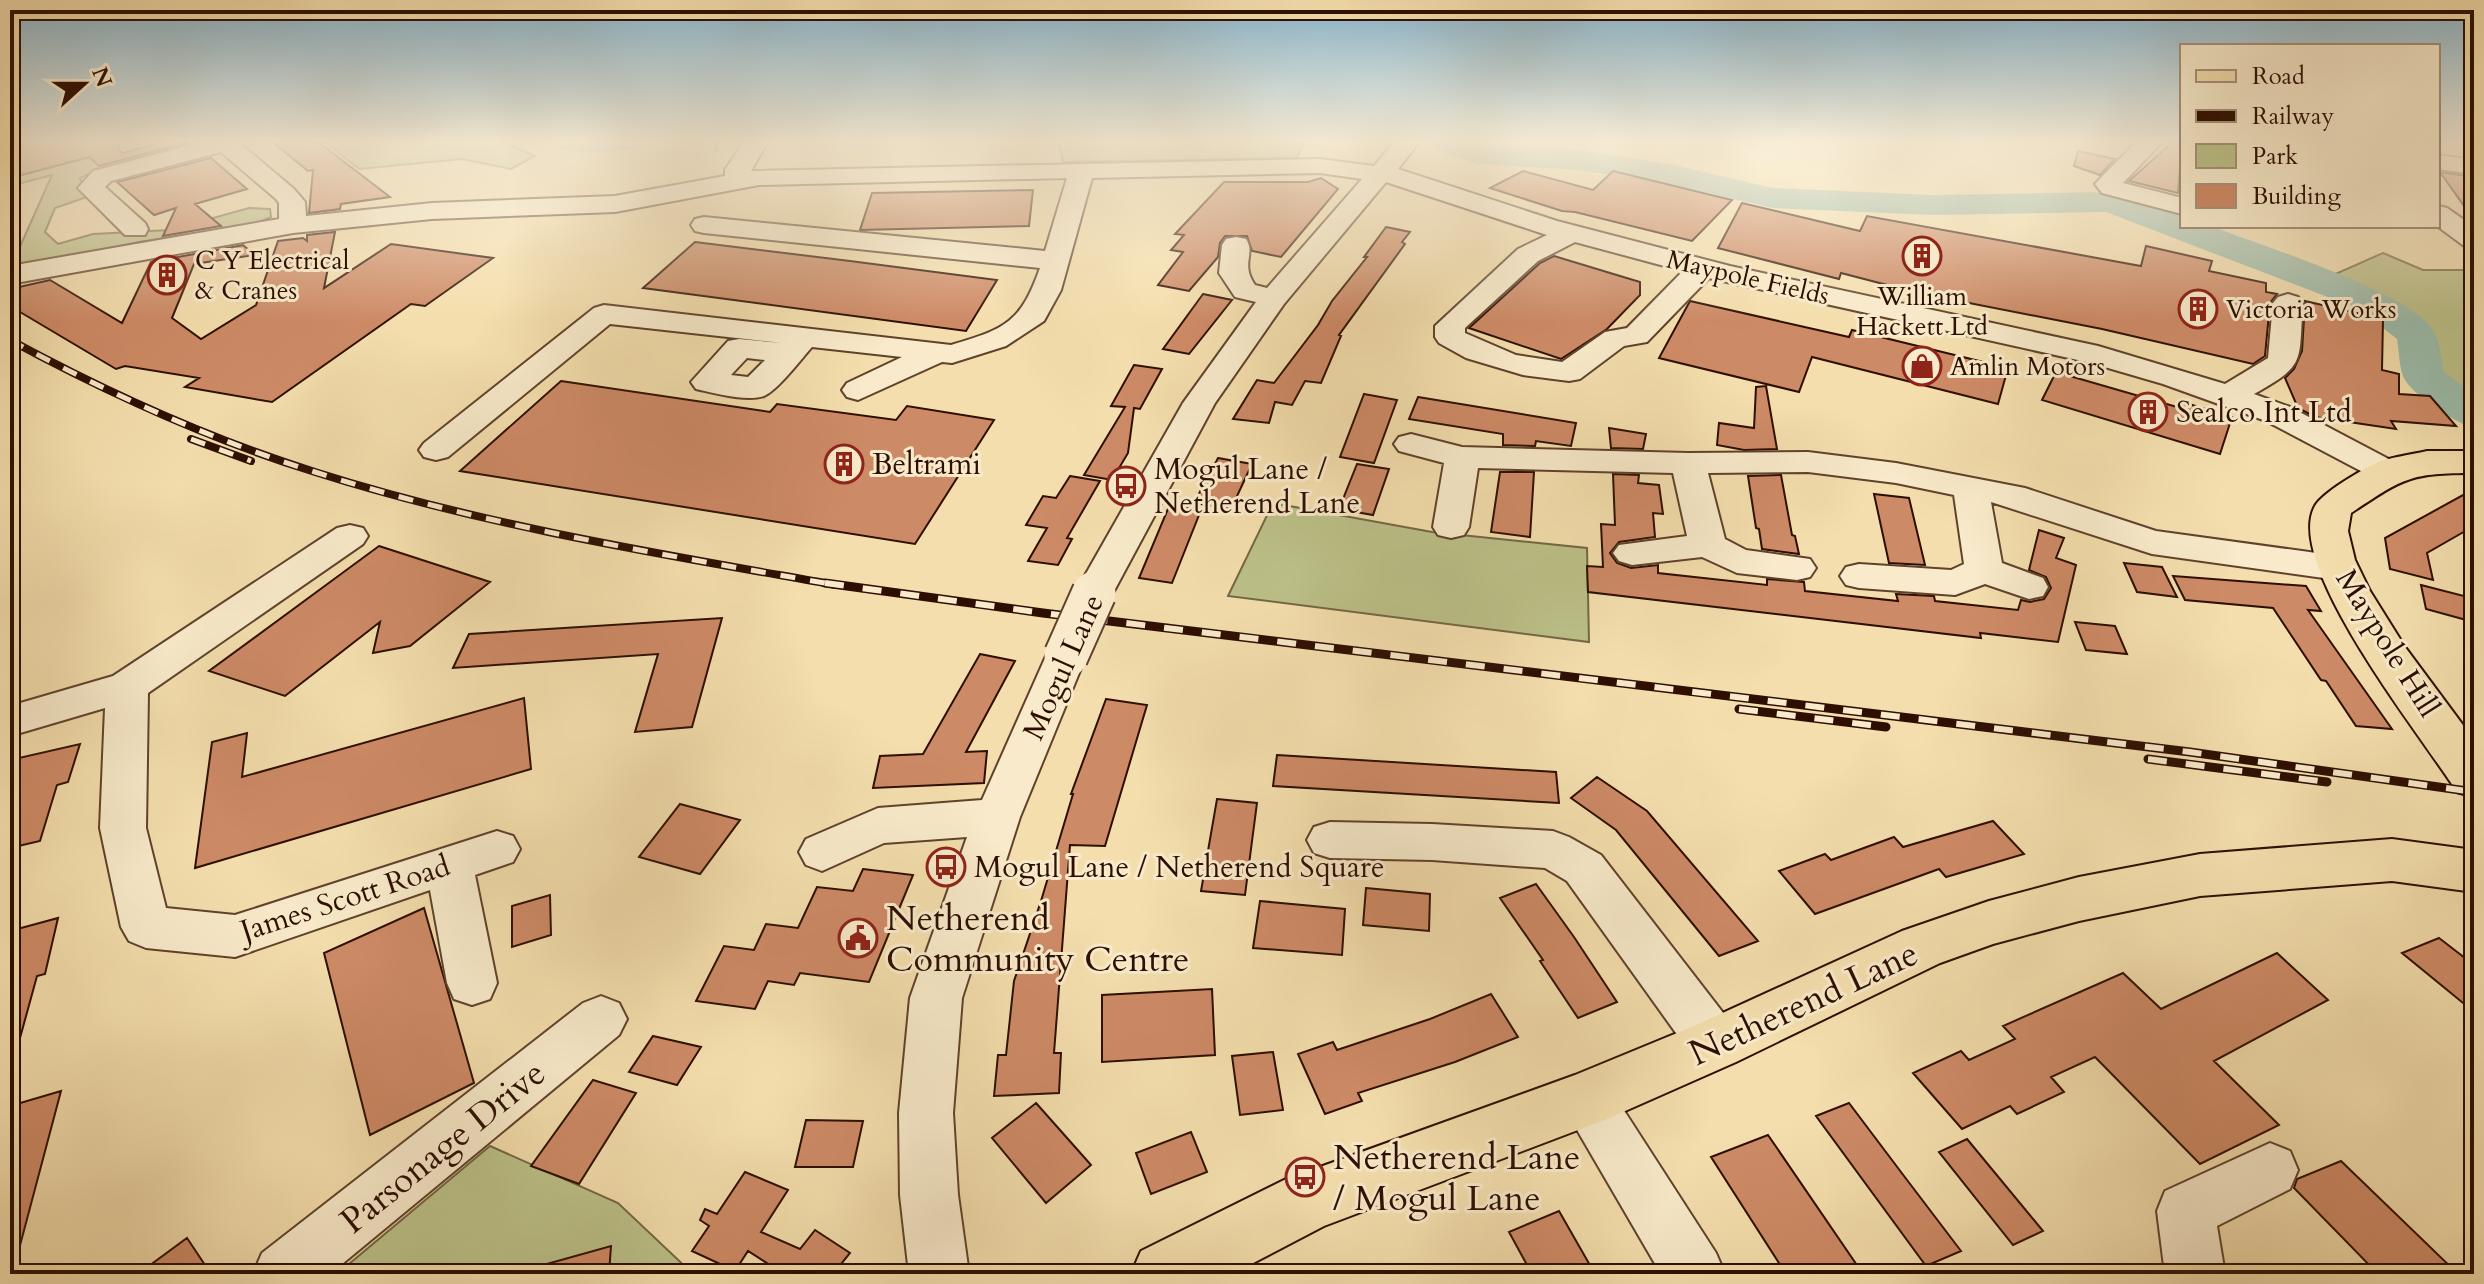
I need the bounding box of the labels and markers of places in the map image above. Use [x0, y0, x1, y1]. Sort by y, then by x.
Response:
building icon: William Hackett Ltd [1901, 235, 1943, 277]
place label: C Y Electrical & Cranes [195, 243, 350, 308]
building icon: C Y Electrical & Cranes [146, 254, 188, 296]
place label: William Hackett Ltd [1856, 279, 1988, 344]
building icon: Victoria Works [2177, 288, 2219, 330]
place label: Victoria Works [2226, 292, 2396, 327]
shop icon: Amlin Motors [1901, 345, 1943, 387]
place label: Amlin Motors [1950, 349, 2105, 384]
building icon: Sealco Int Ltd [2127, 391, 2169, 433]
place label: Sealco Int Ltd [2176, 392, 2352, 433]
building icon: Beltrami [823, 443, 865, 485]
place label: Beltrami [872, 444, 981, 485]
place label: Mogul Lane / Netherend Lane [1154, 449, 1360, 524]
bus stop icon: Mogul Lane / Netherend Lane [1105, 465, 1147, 507]
bus stop icon: Mogul Lane / Netherend Square [925, 846, 967, 888]
place label: Mogul Lane / Netherend Square [974, 847, 1385, 888]
place label: Netherend Community Centre [886, 894, 1189, 984]
public building icon: Netherend Community Centre [837, 917, 879, 959]
place label: Netherend Lane / Mogul Lane [1333, 1133, 1580, 1223]
bus stop icon: Netherend Lane / Mogul Lane [1284, 1156, 1326, 1198]

